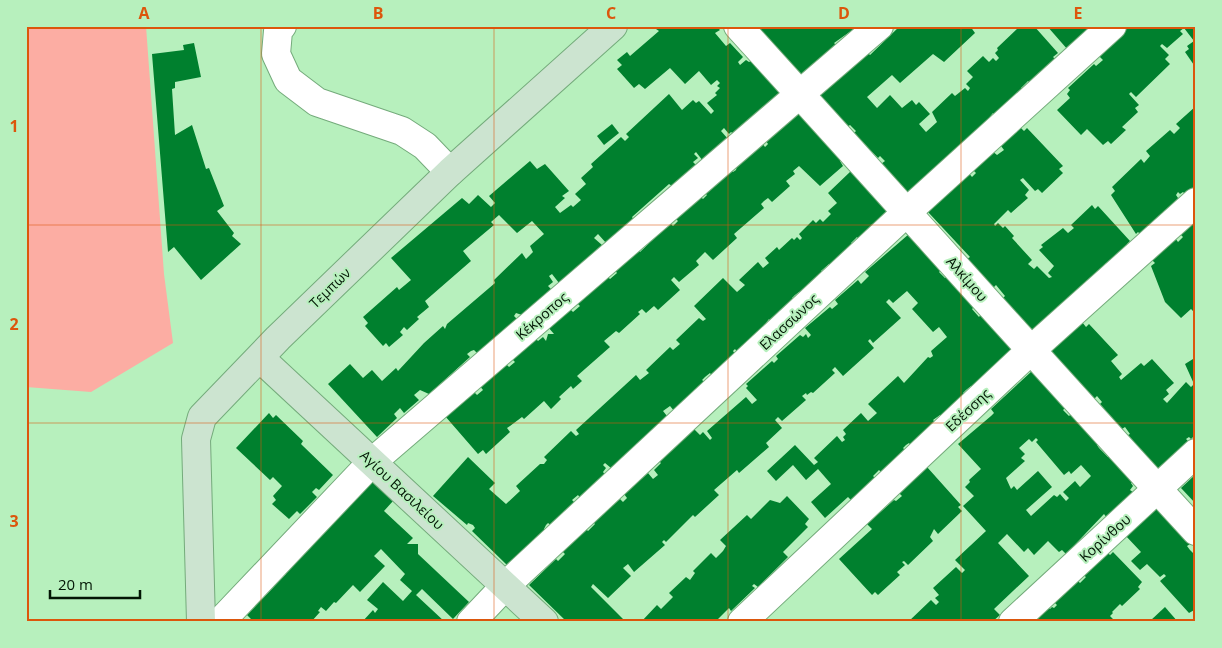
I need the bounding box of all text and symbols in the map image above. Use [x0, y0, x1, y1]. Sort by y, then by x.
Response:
text: A [138, 2, 150, 24]
text: B [373, 2, 383, 24]
text: C [606, 2, 616, 24]
text: D [838, 2, 850, 24]
text: E [1074, 2, 1083, 24]
text: 1 [9, 115, 19, 137]
street label: Αλκίμου [942, 252, 992, 305]
street label: Τεμπών [305, 263, 354, 312]
street label: Κέκροπος [511, 287, 572, 344]
street label: Ελασσώνος [755, 289, 823, 354]
text: 2 [9, 313, 19, 335]
street label: Εδέσσης [941, 384, 995, 435]
street label: Αγίου Βασιλείου [356, 446, 448, 533]
text: 3 [9, 510, 19, 532]
street label: Κορίνθου [1075, 510, 1134, 566]
scale bar [50, 568, 140, 600]
text: 20 m [58, 574, 93, 594]

